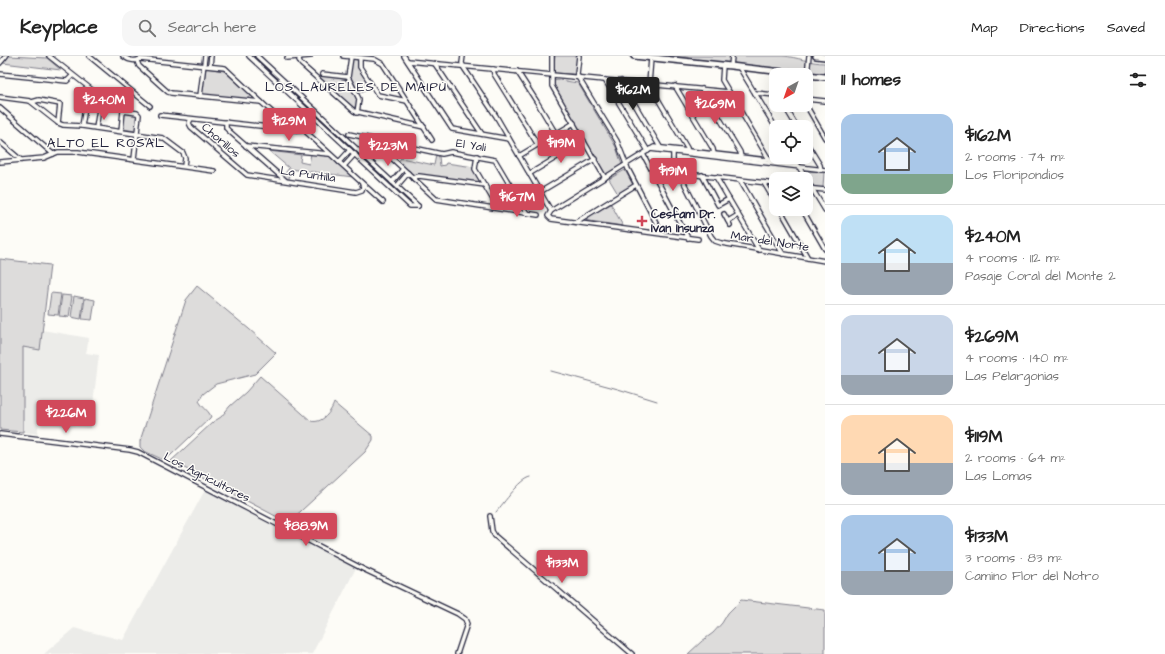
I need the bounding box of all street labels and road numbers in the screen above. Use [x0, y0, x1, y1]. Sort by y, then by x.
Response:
street label: Chorillos [198, 119, 244, 162]
street label: El Yali [455, 135, 487, 156]
street label: La Puntilla [279, 162, 337, 187]
street label: Mar del Norte [730, 227, 811, 256]
street label: Los Agricultores [160, 448, 253, 507]

